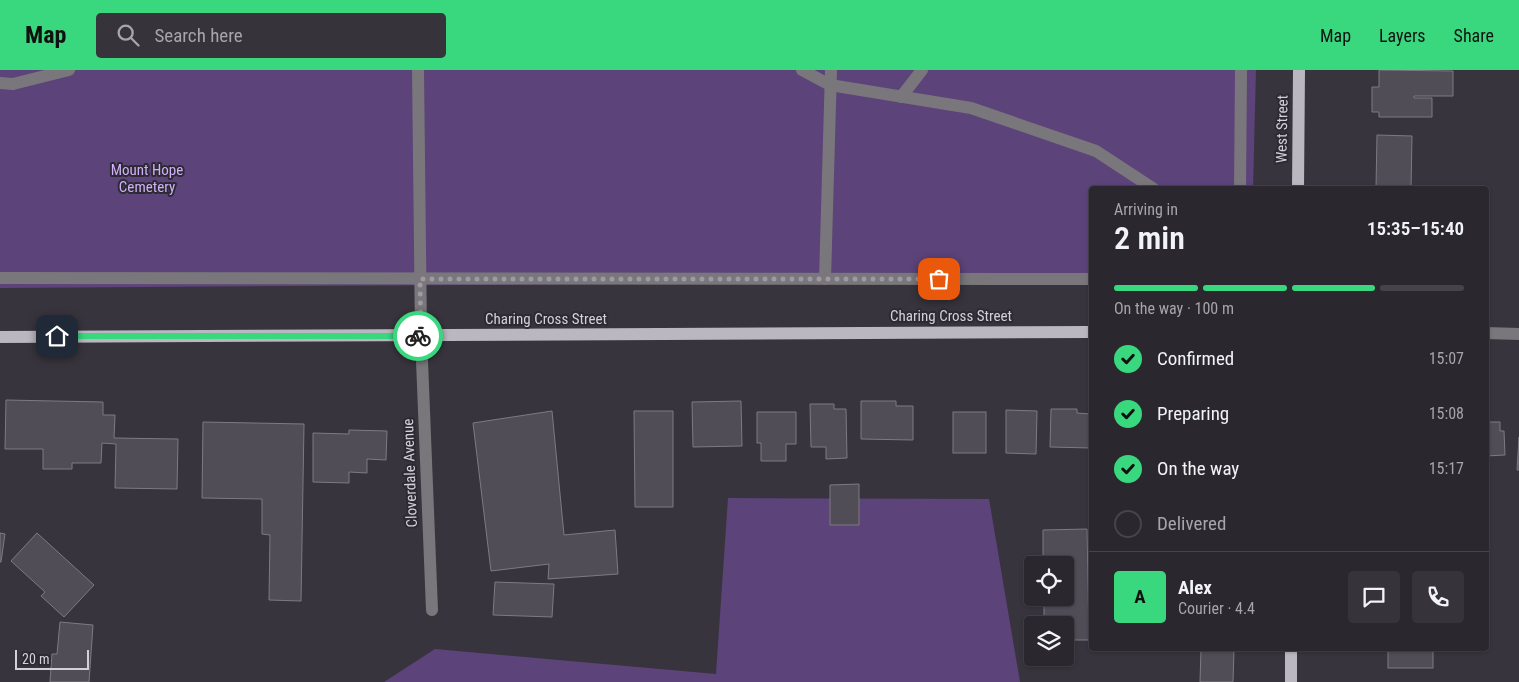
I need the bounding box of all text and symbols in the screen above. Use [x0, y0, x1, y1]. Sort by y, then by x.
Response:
search box [96, 13, 446, 58]
text: Map [25, 21, 66, 49]
icon: search [114, 21, 142, 49]
text: Search here [154, 24, 243, 47]
text: Map [1320, 25, 1351, 46]
text: Layers [1379, 25, 1426, 46]
text: Share [1454, 25, 1494, 46]
street label: West Street [1272, 95, 1292, 163]
park label: Mount Hope Cemetery [111, 161, 183, 196]
text: Arriving in [1114, 200, 1178, 219]
text: 15:35–15:40 [1367, 217, 1464, 240]
text: 2 min [1114, 219, 1185, 257]
pin [918, 258, 960, 300]
icon: bag [925, 265, 953, 293]
text: On the way · 100 m [1114, 299, 1234, 318]
street label: Charing Cross Street [890, 307, 1012, 325]
street label: Charing Cross Street [485, 310, 607, 328]
courier [393, 311, 443, 361]
pin [36, 315, 78, 357]
icon: home [43, 322, 71, 350]
icon: bike [404, 322, 432, 350]
icon: check [1114, 345, 1142, 373]
text: Confirmed [1157, 347, 1234, 370]
text: 15:07 [1429, 349, 1464, 368]
icon: check [1114, 400, 1142, 428]
text: Preparing [1157, 402, 1229, 425]
text: 15:08 [1429, 404, 1464, 423]
street label: Cloverdale Avenue [399, 418, 421, 528]
icon: check [1114, 455, 1142, 483]
text: On the way [1157, 457, 1239, 480]
text: 15:17 [1429, 459, 1464, 478]
text: Delivered [1157, 512, 1226, 535]
map controls [1024, 556, 1074, 666]
button: locate [1024, 556, 1074, 606]
button: chat [1348, 571, 1400, 623]
button: phone [1412, 571, 1464, 623]
text: Alex [1178, 576, 1212, 599]
text: A [1134, 585, 1146, 608]
text: Courier · 4.4 [1178, 599, 1255, 618]
button: layers [1024, 616, 1074, 666]
scale bar [15, 647, 89, 670]
text: 20 m [22, 651, 50, 667]

